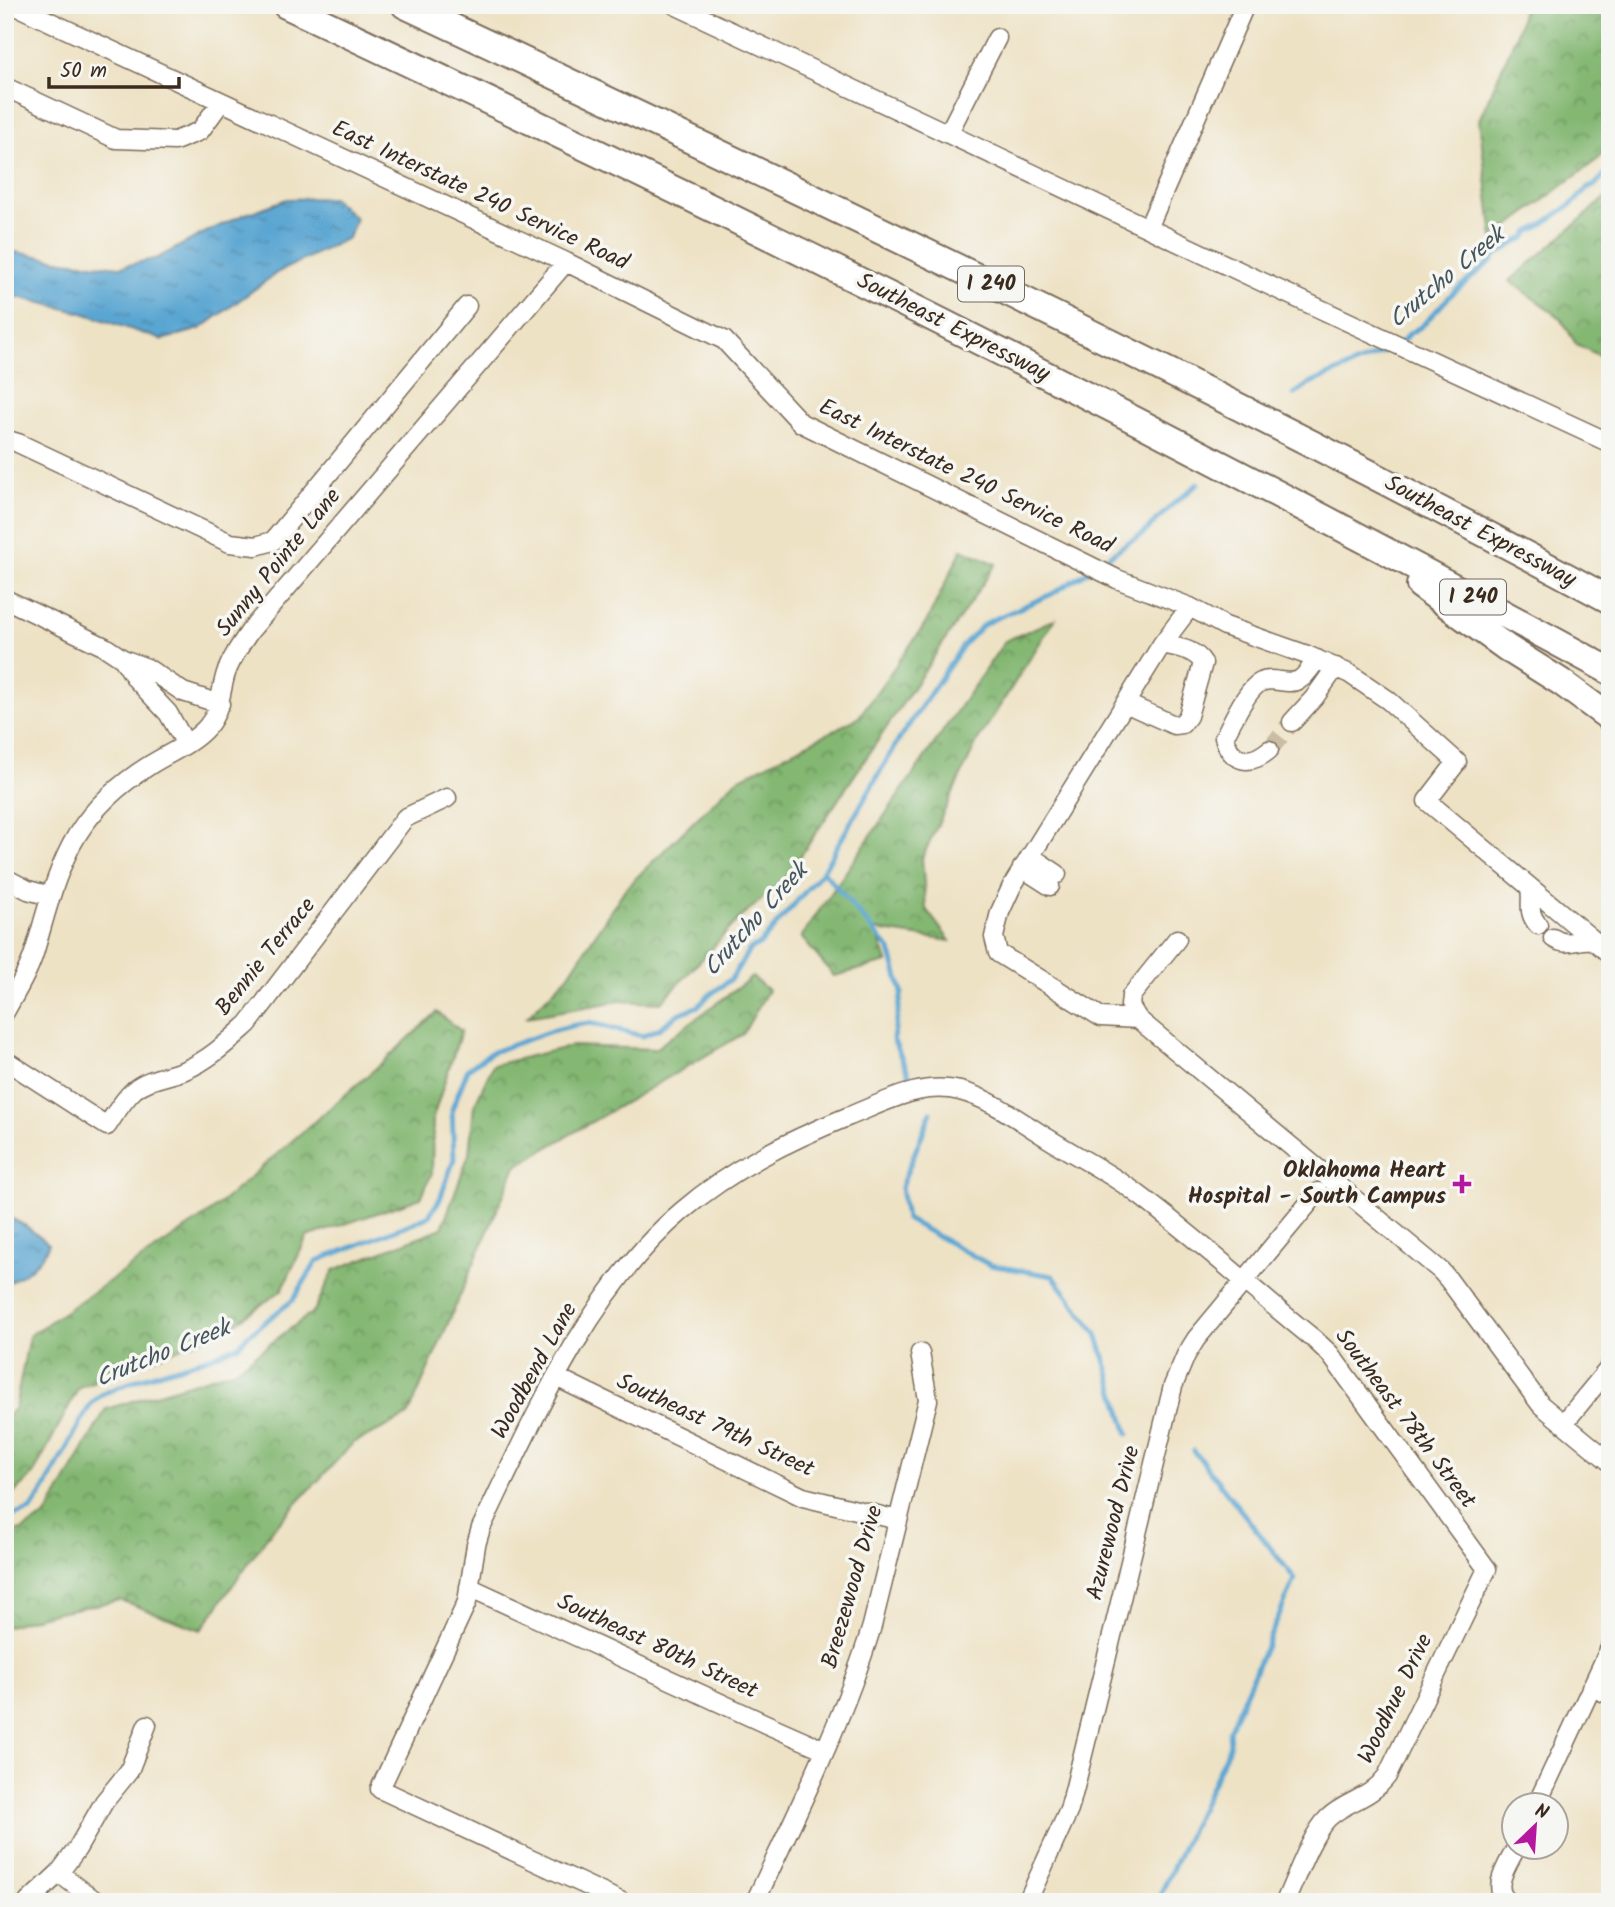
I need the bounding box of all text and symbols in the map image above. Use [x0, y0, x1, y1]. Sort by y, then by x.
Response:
scale bar [49, 46, 178, 90]
text: 50 m [60, 55, 107, 88]
street label: East Interstate 240 Service Road [325, 111, 635, 281]
water label: Crutcho Creek [1380, 215, 1517, 339]
street label: Southeast Expressway [850, 264, 1056, 392]
road number: I 240 [958, 266, 1024, 302]
street label: East Interstate 240 Service Road [812, 390, 1120, 565]
street label: Southeast Expressway [1378, 466, 1583, 598]
street label: Sunny Pointe Lane [207, 481, 351, 645]
road number: I 240 [1440, 580, 1506, 614]
water label: Crutcho Creek [694, 851, 821, 986]
street label: Bennie Terrace [207, 890, 325, 1024]
place label: Oklahoma Heart Hospital - South Campus [1188, 1153, 1447, 1215]
marker: Oklahoma Heart Hospital - South Campus [1452, 1174, 1472, 1194]
street label: Woodbend Lane [482, 1296, 588, 1446]
water label: Crutcho Creek [90, 1308, 240, 1399]
street label: Southeast 78th Street [1325, 1321, 1485, 1517]
street label: Southeast 79th Street [610, 1364, 821, 1488]
street label: Azurewood Drive [1077, 1442, 1151, 1604]
street label: Breezewood Drive [812, 1501, 894, 1673]
street label: Southeast 80th Street [551, 1585, 764, 1710]
street label: Woodhue Drive [1349, 1628, 1443, 1770]
north arrow [1500, 1792, 1570, 1862]
text: N [1530, 1796, 1553, 1829]

